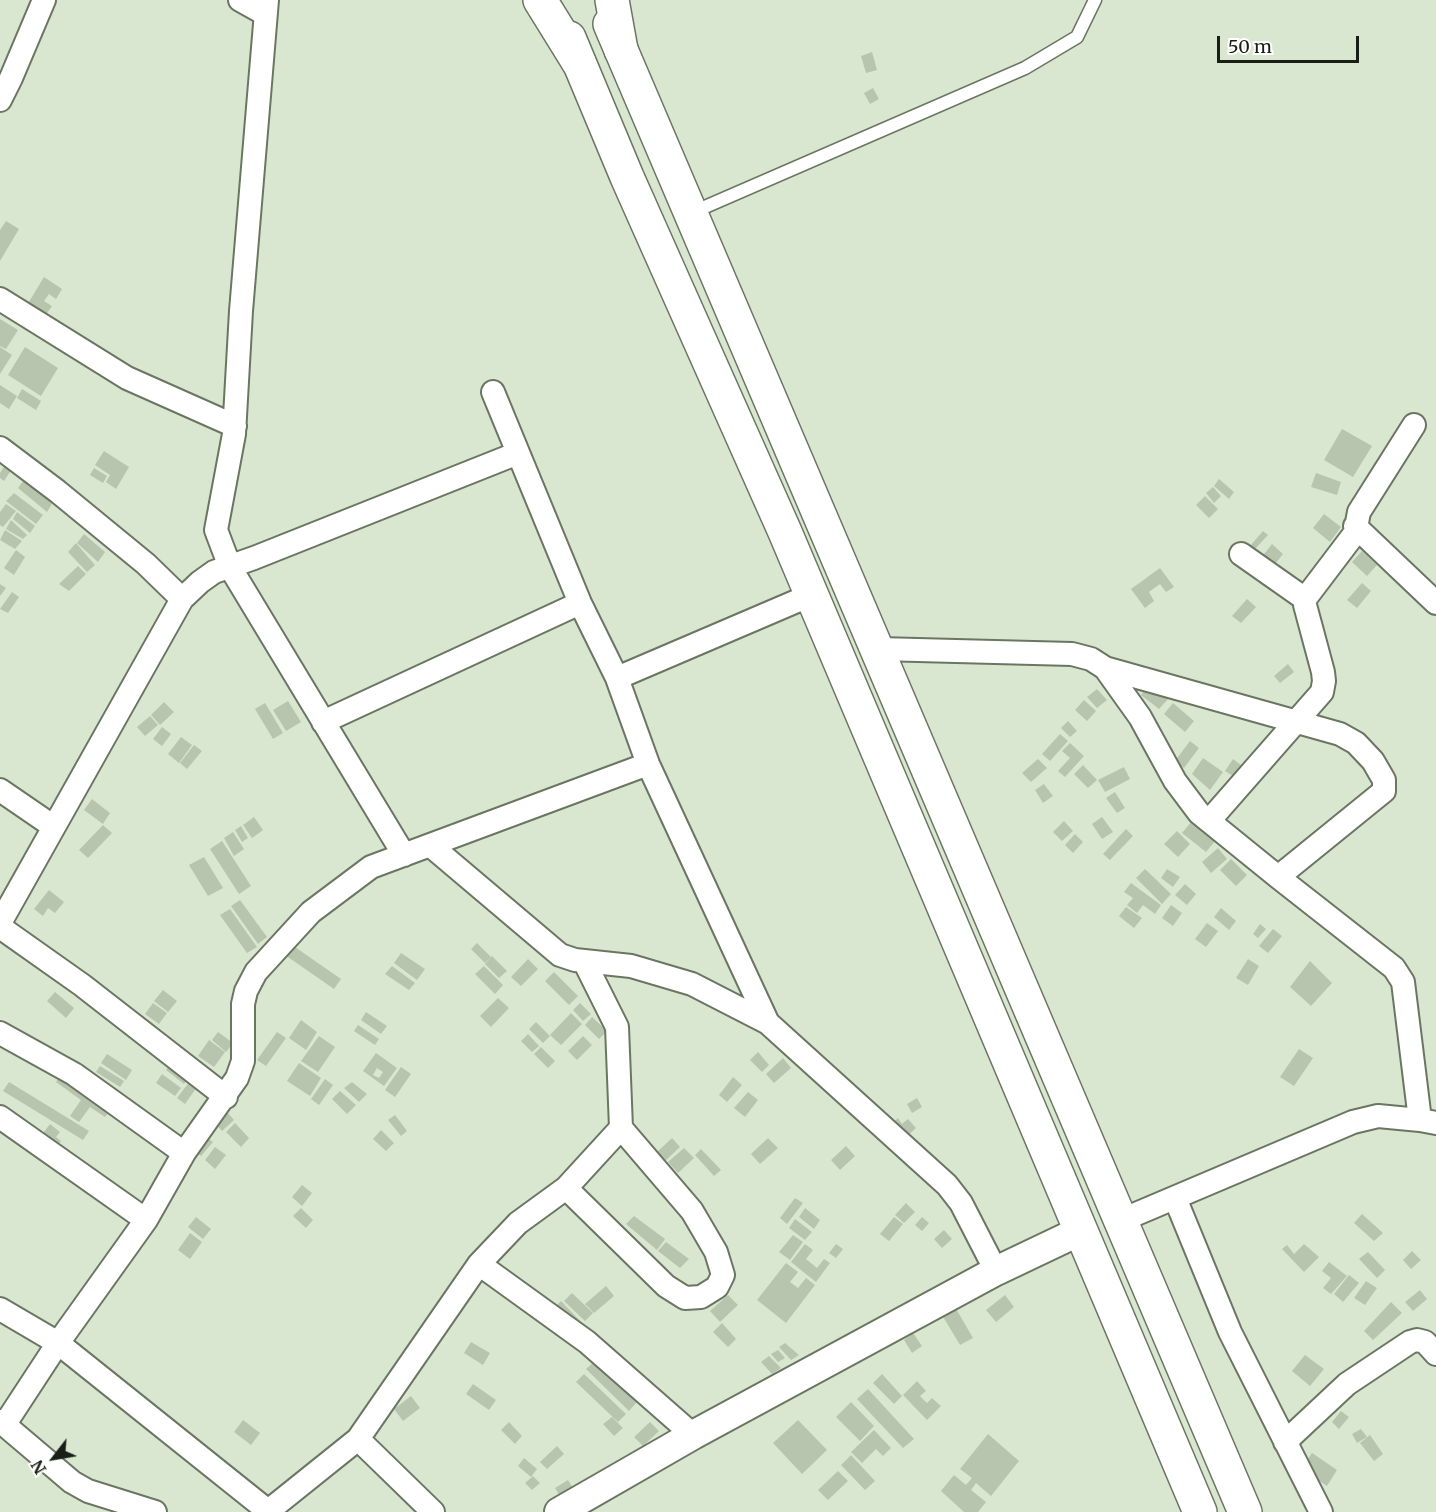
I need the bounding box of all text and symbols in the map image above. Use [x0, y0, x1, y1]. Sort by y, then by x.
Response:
scale bar [1220, 24, 1362, 62]
text: 50 m [1228, 35, 1272, 58]
north arrow [24, 1428, 84, 1488]
text: N [27, 1457, 50, 1478]

